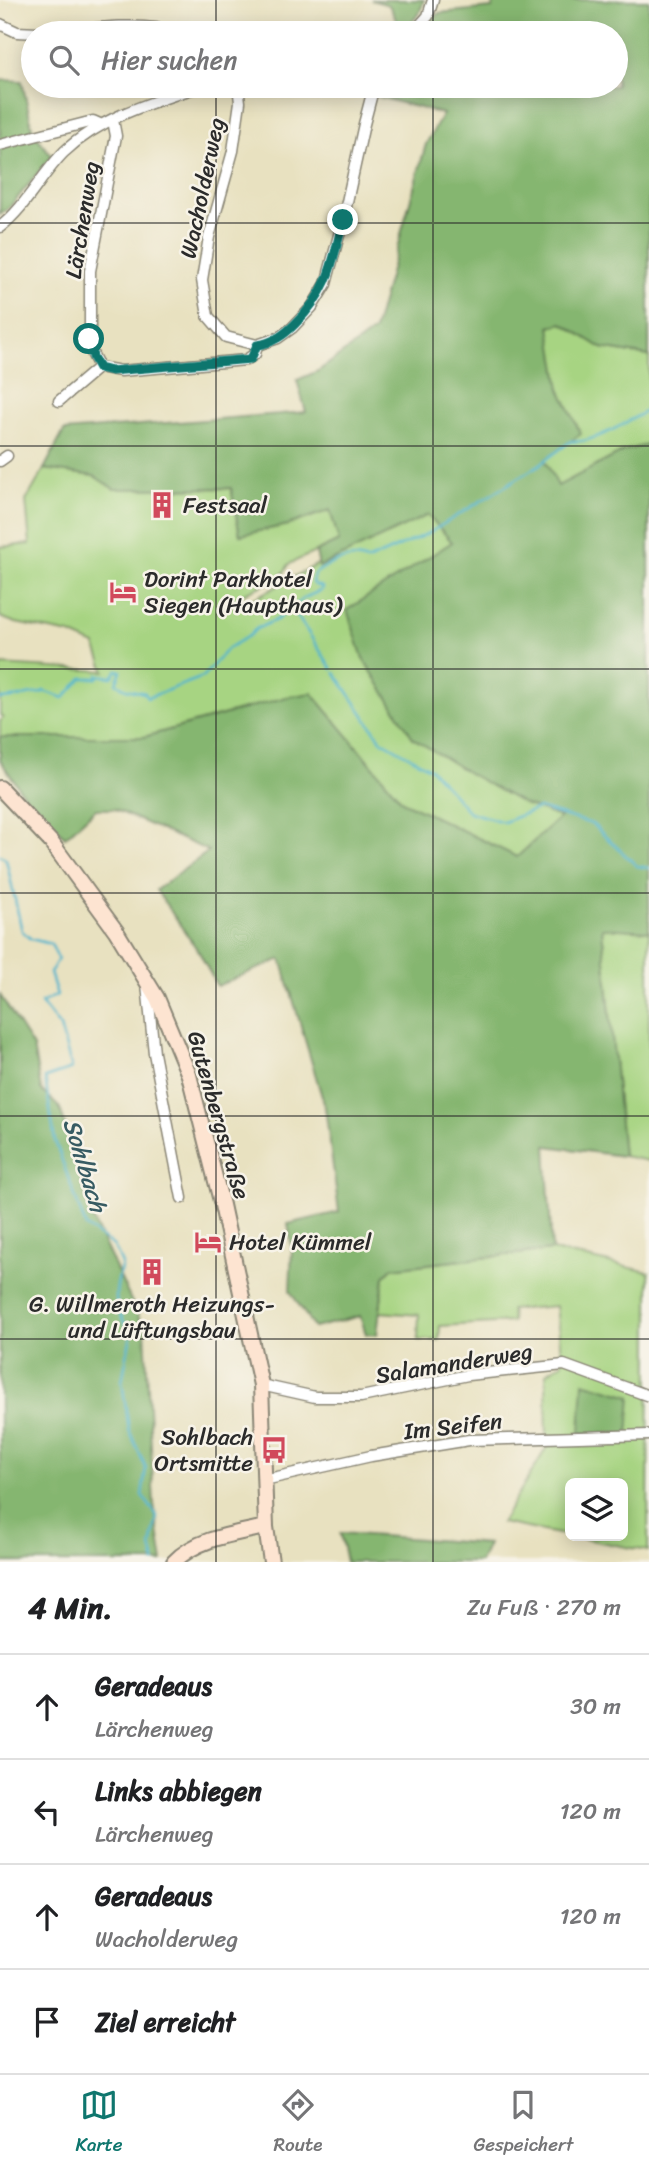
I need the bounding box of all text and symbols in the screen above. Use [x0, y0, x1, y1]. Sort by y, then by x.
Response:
search box [21, 21, 628, 98]
text: Hier suchen [101, 37, 237, 83]
icon: search [45, 41, 83, 79]
street label: Wacholderweg [168, 114, 237, 262]
street label: Lärchenweg [53, 158, 112, 282]
route end [327, 204, 358, 235]
route start [73, 323, 104, 354]
place label: Festsaal [183, 485, 268, 526]
building icon: Festsaal [147, 490, 177, 520]
place label: Dorint Parkhotel Siegen (Haupthaus) [144, 559, 344, 626]
hotel icon: Dorint Parkhotel Siegen (Haupthaus) [108, 577, 138, 607]
street label: Gutenbergstraße [175, 1026, 262, 1204]
water label: Sohlbach [51, 1113, 120, 1219]
place label: Hotel Kümmel [229, 1222, 372, 1263]
hotel icon: Hotel Kümmel [193, 1227, 223, 1257]
building icon: G. Willmeroth Heizungs- und Lüftungsbau [137, 1257, 167, 1287]
place label: G. Willmeroth Heizungs- und Lüftungsbau [29, 1284, 275, 1351]
street label: Salamanderweg [373, 1331, 536, 1396]
street label: Im Seifen [401, 1401, 505, 1452]
place label: Sohlbach Ortsmitte [154, 1417, 253, 1484]
bus stop icon: Sohlbach Ortsmitte [259, 1435, 289, 1465]
map controls [565, 1478, 628, 1541]
button: layers [565, 1478, 628, 1541]
text: 4 Min. [28, 1581, 113, 1635]
text: Zu Fuß · 270 m [467, 1587, 621, 1628]
text: Geradeaus [95, 1663, 212, 1709]
text: 30 m [570, 1686, 621, 1727]
icon: ahead [28, 1688, 66, 1726]
text: Lärchenweg [95, 1709, 214, 1750]
text: Links abbiegen [95, 1768, 262, 1814]
text: 120 m [560, 1791, 621, 1832]
icon: left [28, 1793, 66, 1831]
text: Lärchenweg [95, 1814, 214, 1855]
text: Geradeaus [95, 1873, 212, 1919]
text: 120 m [560, 1896, 621, 1937]
icon: ahead [28, 1898, 66, 1936]
text: Wacholderweg [95, 1919, 238, 1960]
text: Ziel erreicht [95, 1999, 235, 2045]
icon: arrive [28, 2003, 66, 2041]
tab: Karte [76, 2086, 122, 2161]
tab: Route [274, 2086, 322, 2161]
tab: Gespeichert [473, 2086, 573, 2161]

